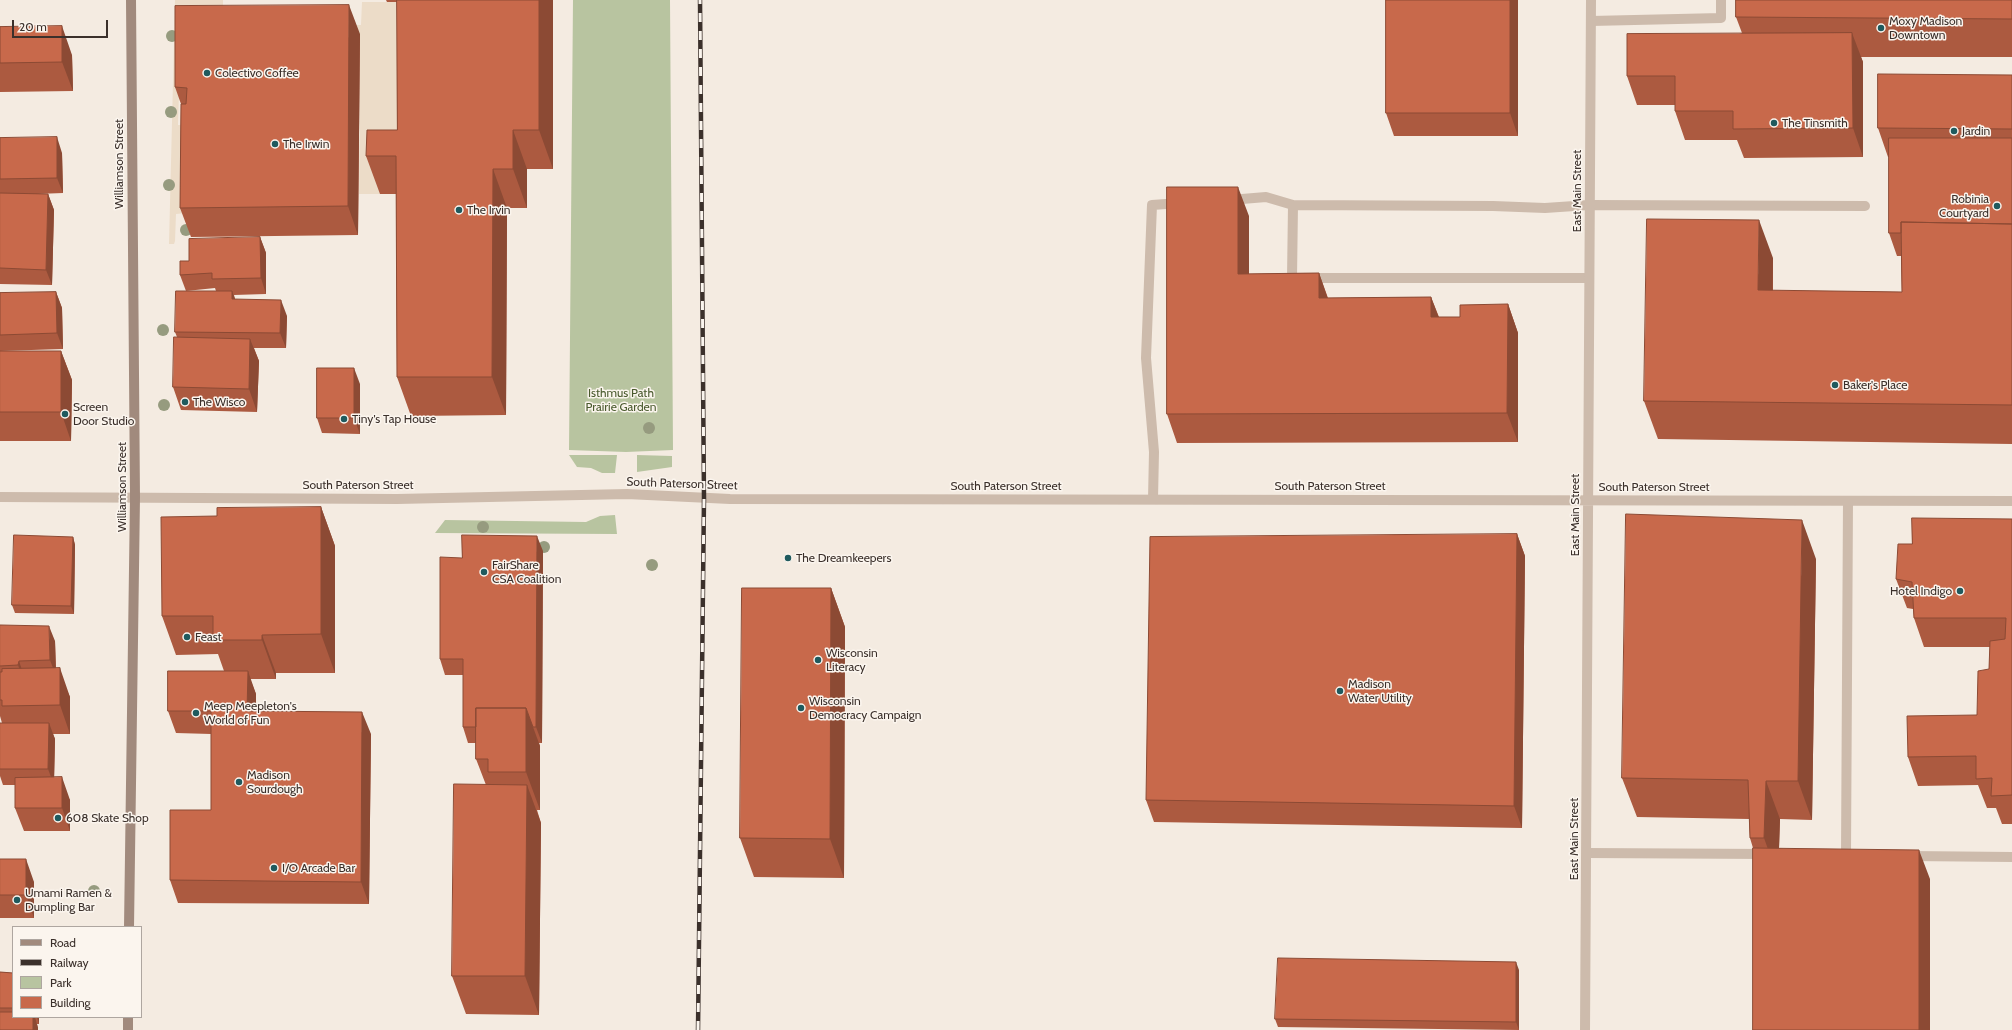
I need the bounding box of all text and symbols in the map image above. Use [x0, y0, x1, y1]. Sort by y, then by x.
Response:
scale bar [14, 12, 110, 38]
place label: Moxy Madison Downtown [1889, 14, 1962, 42]
text: 20 m [19, 19, 47, 34]
marker: Moxy Madison Downtown [1876, 23, 1886, 33]
place label: Colectivo Coffee [215, 66, 299, 80]
marker: Colectivo Coffee [202, 68, 212, 78]
place label: The Tinsmith [1782, 116, 1848, 130]
marker: The Tinsmith [1769, 118, 1779, 128]
street label: Williamson Street [112, 119, 126, 209]
place label: Jardin [1962, 124, 1990, 138]
marker: Jardin [1949, 126, 1959, 136]
place label: The Irwin [283, 137, 329, 151]
marker: The Irwin [270, 139, 280, 149]
street label: East Main Street [1570, 150, 1584, 232]
place label: Robinia Courtyard [1939, 192, 1989, 220]
marker: Robinia Courtyard [1992, 201, 2002, 211]
place label: The Irvin [467, 203, 511, 217]
marker: The Irvin [454, 205, 464, 215]
place label: Baker's Place [1843, 378, 1907, 392]
marker: Baker's Place [1830, 380, 1840, 390]
park label: Isthmus Path Prairie Garden [586, 386, 656, 414]
place label: The Wisco [193, 395, 245, 409]
marker: The Wisco [180, 397, 190, 407]
place label: Screen Door Studio [73, 400, 134, 428]
marker: Screen Door Studio [60, 409, 70, 419]
place label: Tiny's Tap House [352, 412, 436, 426]
marker: Tiny's Tap House [339, 414, 349, 424]
street label: Williamson Street [115, 442, 129, 532]
street label: East Main Street [1568, 474, 1582, 556]
street label: South Paterson Street [626, 475, 738, 493]
street label: South Paterson Street [302, 478, 414, 492]
street label: South Paterson Street [950, 479, 1062, 493]
street label: South Paterson Street [1274, 479, 1386, 493]
street label: South Paterson Street [1598, 480, 1710, 494]
place label: The Dreamkeepers [796, 551, 891, 565]
marker: The Dreamkeepers [783, 553, 793, 563]
place label: FairShare CSA Coalition [492, 558, 561, 586]
marker: FairShare CSA Coalition [479, 567, 489, 577]
place label: Hotel Indigo [1890, 584, 1952, 598]
marker: Hotel Indigo [1955, 586, 1965, 596]
place label: Feast [195, 630, 222, 644]
marker: Feast [182, 632, 192, 642]
place label: Wisconsin Literacy [826, 646, 878, 674]
marker: Wisconsin Literacy [813, 655, 823, 665]
place label: Madison Water Utility [1348, 677, 1412, 705]
marker: Madison Water Utility [1335, 686, 1345, 696]
place label: Wisconsin Democracy Campaign [809, 694, 921, 722]
place label: Meep Meepleton's World of Fun [204, 699, 297, 727]
marker: Wisconsin Democracy Campaign [796, 703, 806, 713]
marker: Meep Meepleton's World of Fun [191, 708, 201, 718]
place label: Madison Sourdough [247, 768, 303, 796]
marker: Madison Sourdough [234, 777, 244, 787]
street label: East Main Street [1567, 798, 1581, 880]
place label: 608 Skate Shop [66, 811, 149, 825]
marker: 608 Skate Shop [53, 813, 63, 823]
place label: I/O Arcade Bar [282, 861, 355, 875]
marker: I/O Arcade Bar [269, 863, 279, 873]
place label: Umami Ramen & Dumpling Bar [25, 886, 112, 914]
marker: Umami Ramen & Dumpling Bar [12, 895, 22, 905]
legend [12, 926, 142, 1018]
text: Road [50, 935, 76, 950]
text: Railway [50, 955, 88, 970]
text: Park [50, 975, 72, 990]
text: Building [50, 995, 91, 1010]

